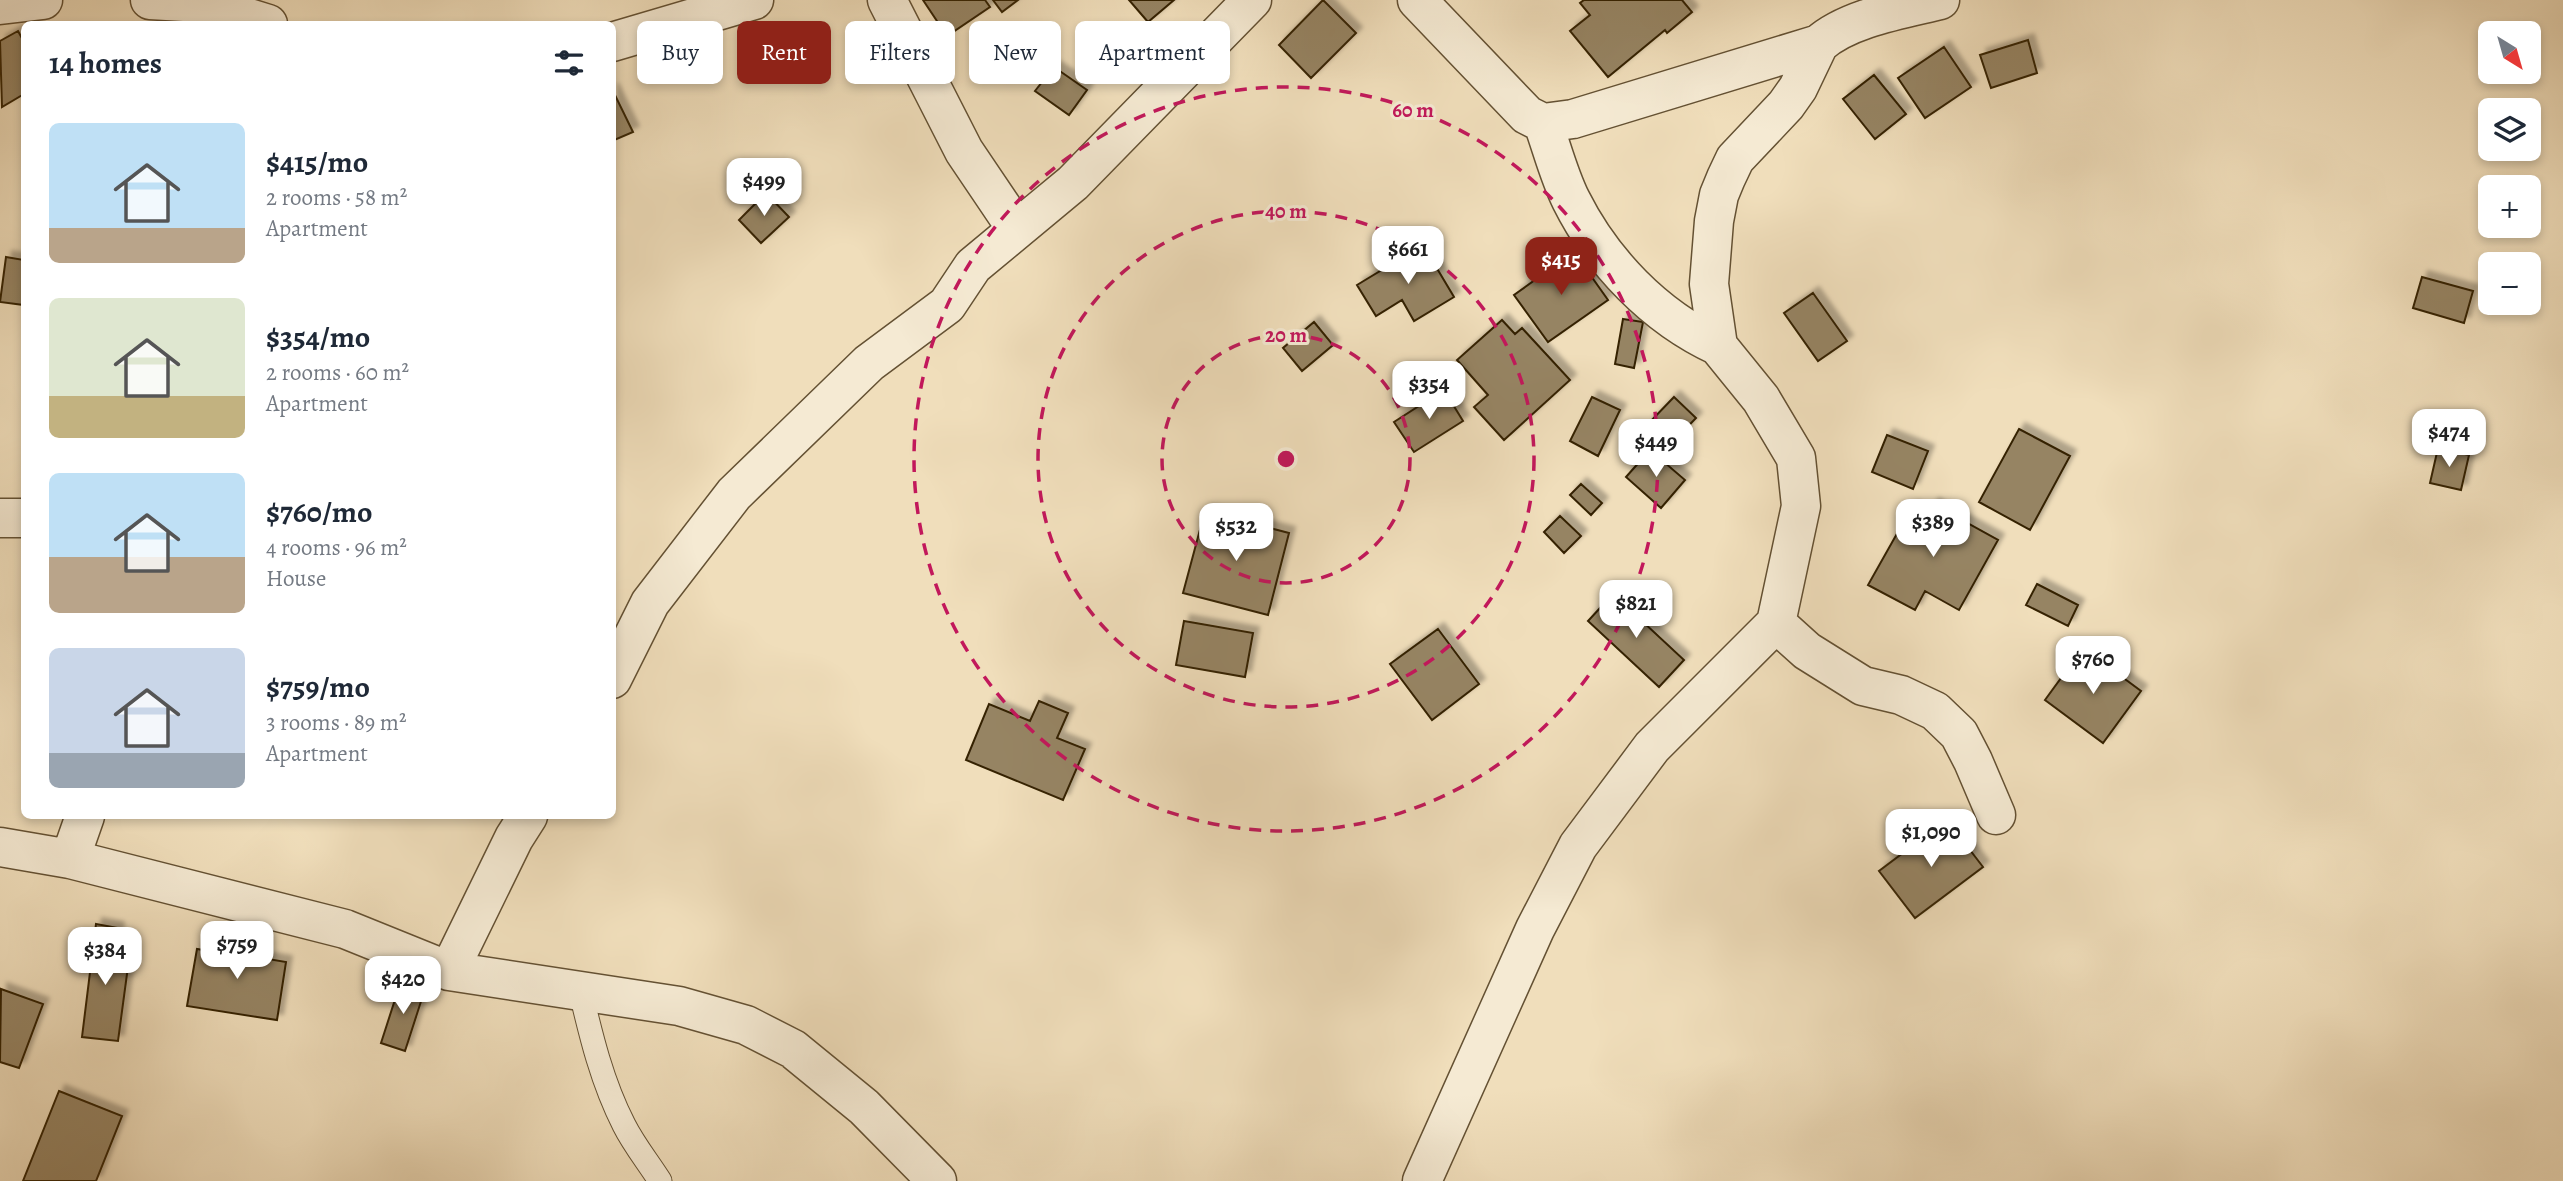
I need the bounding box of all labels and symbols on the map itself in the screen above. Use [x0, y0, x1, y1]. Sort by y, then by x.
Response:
north arrow [2478, 21, 2541, 84]
text: 60 m [1392, 96, 1434, 124]
pin: $499 [723, 158, 805, 218]
text: 40 m [1265, 197, 1307, 225]
pin: $661 [1367, 226, 1449, 286]
pin: $415 [1520, 238, 1602, 297]
text: 20 m [1265, 321, 1307, 349]
pin: $354 [1388, 362, 1470, 421]
pin: $474 [2408, 410, 2490, 469]
pin: $449 [1615, 420, 1697, 479]
centre of rings [1274, 447, 1298, 471]
pin: $389 [1892, 500, 1974, 559]
pin: $532 [1195, 504, 1277, 563]
pin: $821 [1595, 580, 1677, 640]
pin: $760 [2052, 636, 2134, 696]
pin: $1,090 [1874, 810, 1988, 869]
pin: $759 [196, 922, 278, 981]
pin: $384 [64, 928, 146, 987]
pin: $420 [362, 956, 444, 1016]

